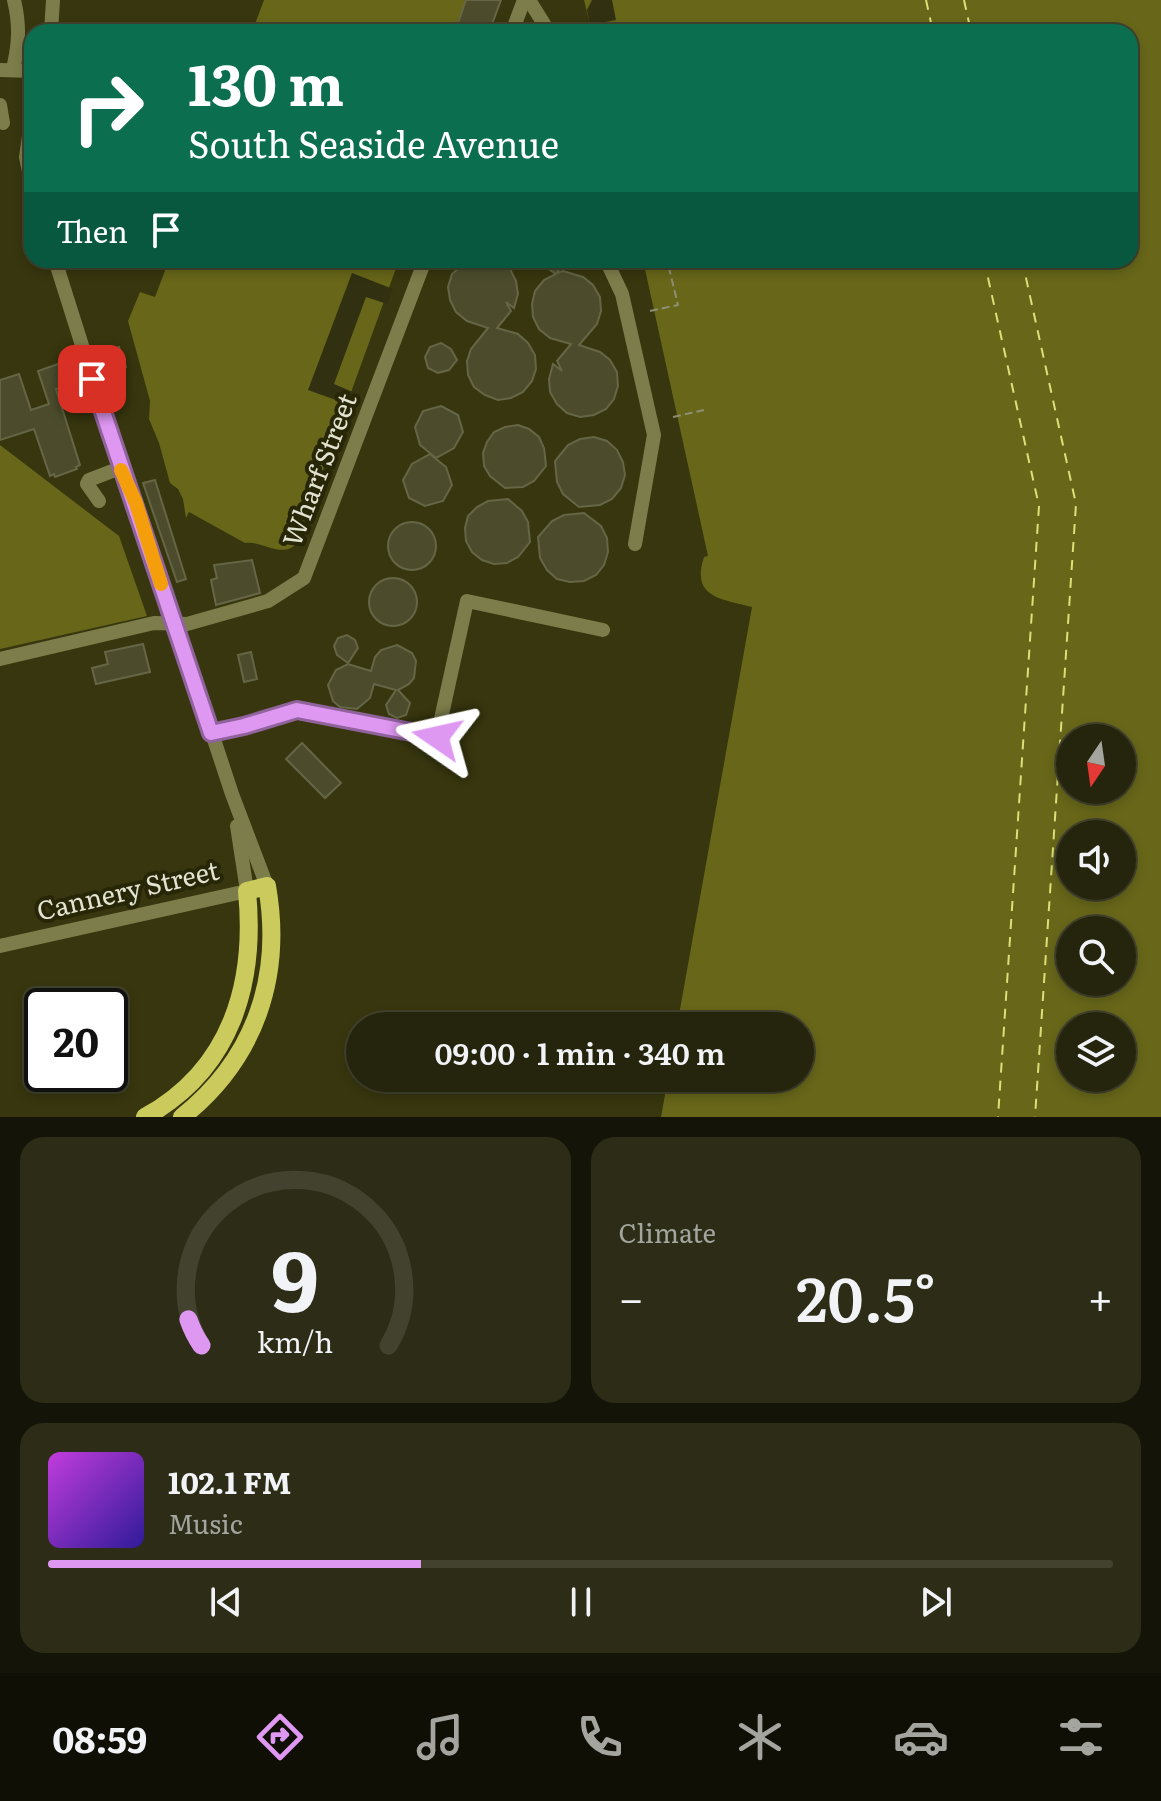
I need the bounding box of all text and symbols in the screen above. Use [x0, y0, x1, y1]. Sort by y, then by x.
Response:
text: 130 m [188, 40, 344, 123]
icon: right [56, 56, 160, 160]
text: South Seaside Avenue [188, 116, 559, 169]
text: Then [56, 208, 128, 252]
icon: arrive [144, 208, 188, 252]
pin [58, 345, 126, 413]
icon: arrive [70, 357, 114, 401]
street label: Wharf Street [271, 386, 365, 551]
position arrow [395, 695, 479, 779]
north arrow [1056, 724, 1136, 804]
map controls [1056, 724, 1136, 1092]
button: sound [1056, 820, 1136, 900]
street label: Cannery Street [33, 849, 223, 928]
button: search [1056, 916, 1136, 996]
speed limit sign: 20 [24, 988, 128, 1092]
button: layers [1056, 1012, 1136, 1092]
text: 09:00 · 1 min · 340 m [435, 1030, 725, 1074]
text: Climate [619, 1212, 716, 1251]
text: 9 [271, 1214, 319, 1338]
text: 20.5° [796, 1251, 936, 1340]
text: − [619, 1263, 644, 1329]
text: + [1087, 1263, 1113, 1329]
text: km/h [257, 1319, 333, 1362]
text: 102.1 FM [168, 1459, 291, 1503]
text: Music [168, 1503, 243, 1542]
icon: previous [204, 1580, 248, 1624]
icon: pause [559, 1580, 603, 1624]
icon: next [914, 1580, 958, 1624]
icon: directions [252, 1709, 308, 1765]
icon: music [412, 1709, 468, 1765]
icon: phone [572, 1709, 628, 1765]
icon: climate [732, 1709, 788, 1765]
icon: car [893, 1709, 949, 1765]
icon: filters [1053, 1709, 1109, 1765]
text: 08:59 [52, 1711, 147, 1764]

